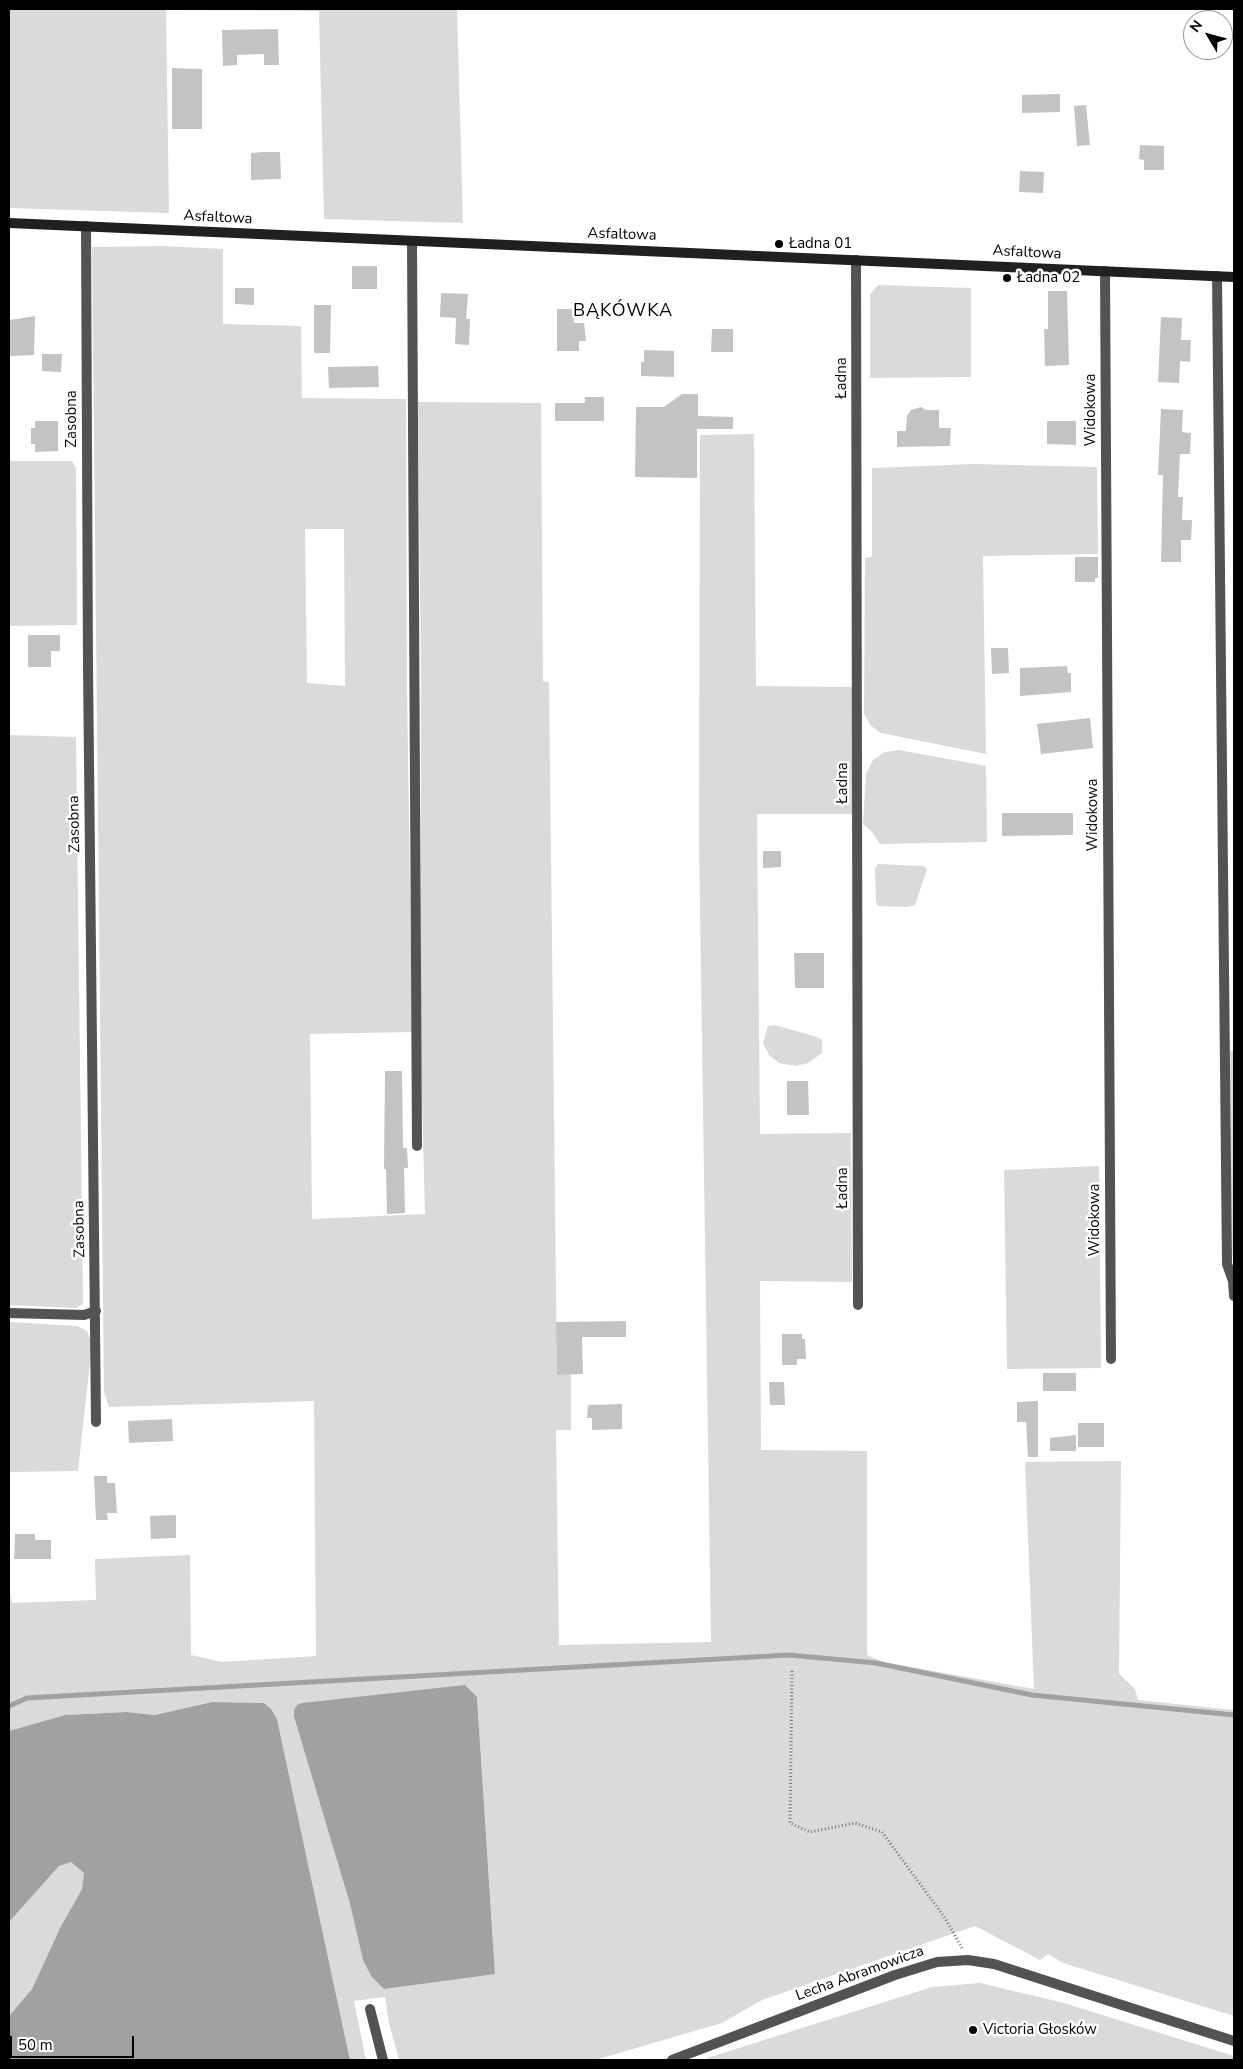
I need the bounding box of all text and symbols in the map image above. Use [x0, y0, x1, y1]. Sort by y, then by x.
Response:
north arrow [1183, 10, 1233, 60]
text: N [1186, 16, 1207, 36]
street label: Asfaltowa [183, 207, 253, 229]
street label: Asfaltowa [587, 225, 657, 245]
place label: Ładna 01 [789, 235, 852, 253]
marker: Ładna 01 [773, 238, 785, 250]
street label: Asfaltowa [992, 242, 1062, 264]
place label: Ładna 02 [1017, 269, 1080, 287]
marker: Ładna 02 [1001, 272, 1013, 284]
district label: BĄKÓWKA [572, 301, 674, 323]
street label: Ładna [833, 357, 851, 399]
street label: Widokowa [1082, 373, 1100, 447]
street label: Zasobna [63, 390, 81, 448]
street label: Ładna [834, 762, 852, 804]
street label: Widokowa [1084, 778, 1102, 852]
street label: Zasobna [66, 795, 84, 853]
street label: Ładna [834, 1167, 852, 1209]
street label: Widokowa [1086, 1183, 1104, 1257]
street label: Zasobna [71, 1200, 89, 1258]
street label: Lecha Abramowicza [793, 1942, 927, 2006]
place label: Victoria Głosków [983, 2021, 1097, 2039]
marker: Victoria Głosków [967, 2024, 979, 2036]
scale bar [12, 2026, 136, 2058]
text: 50 m [18, 2035, 53, 2055]

